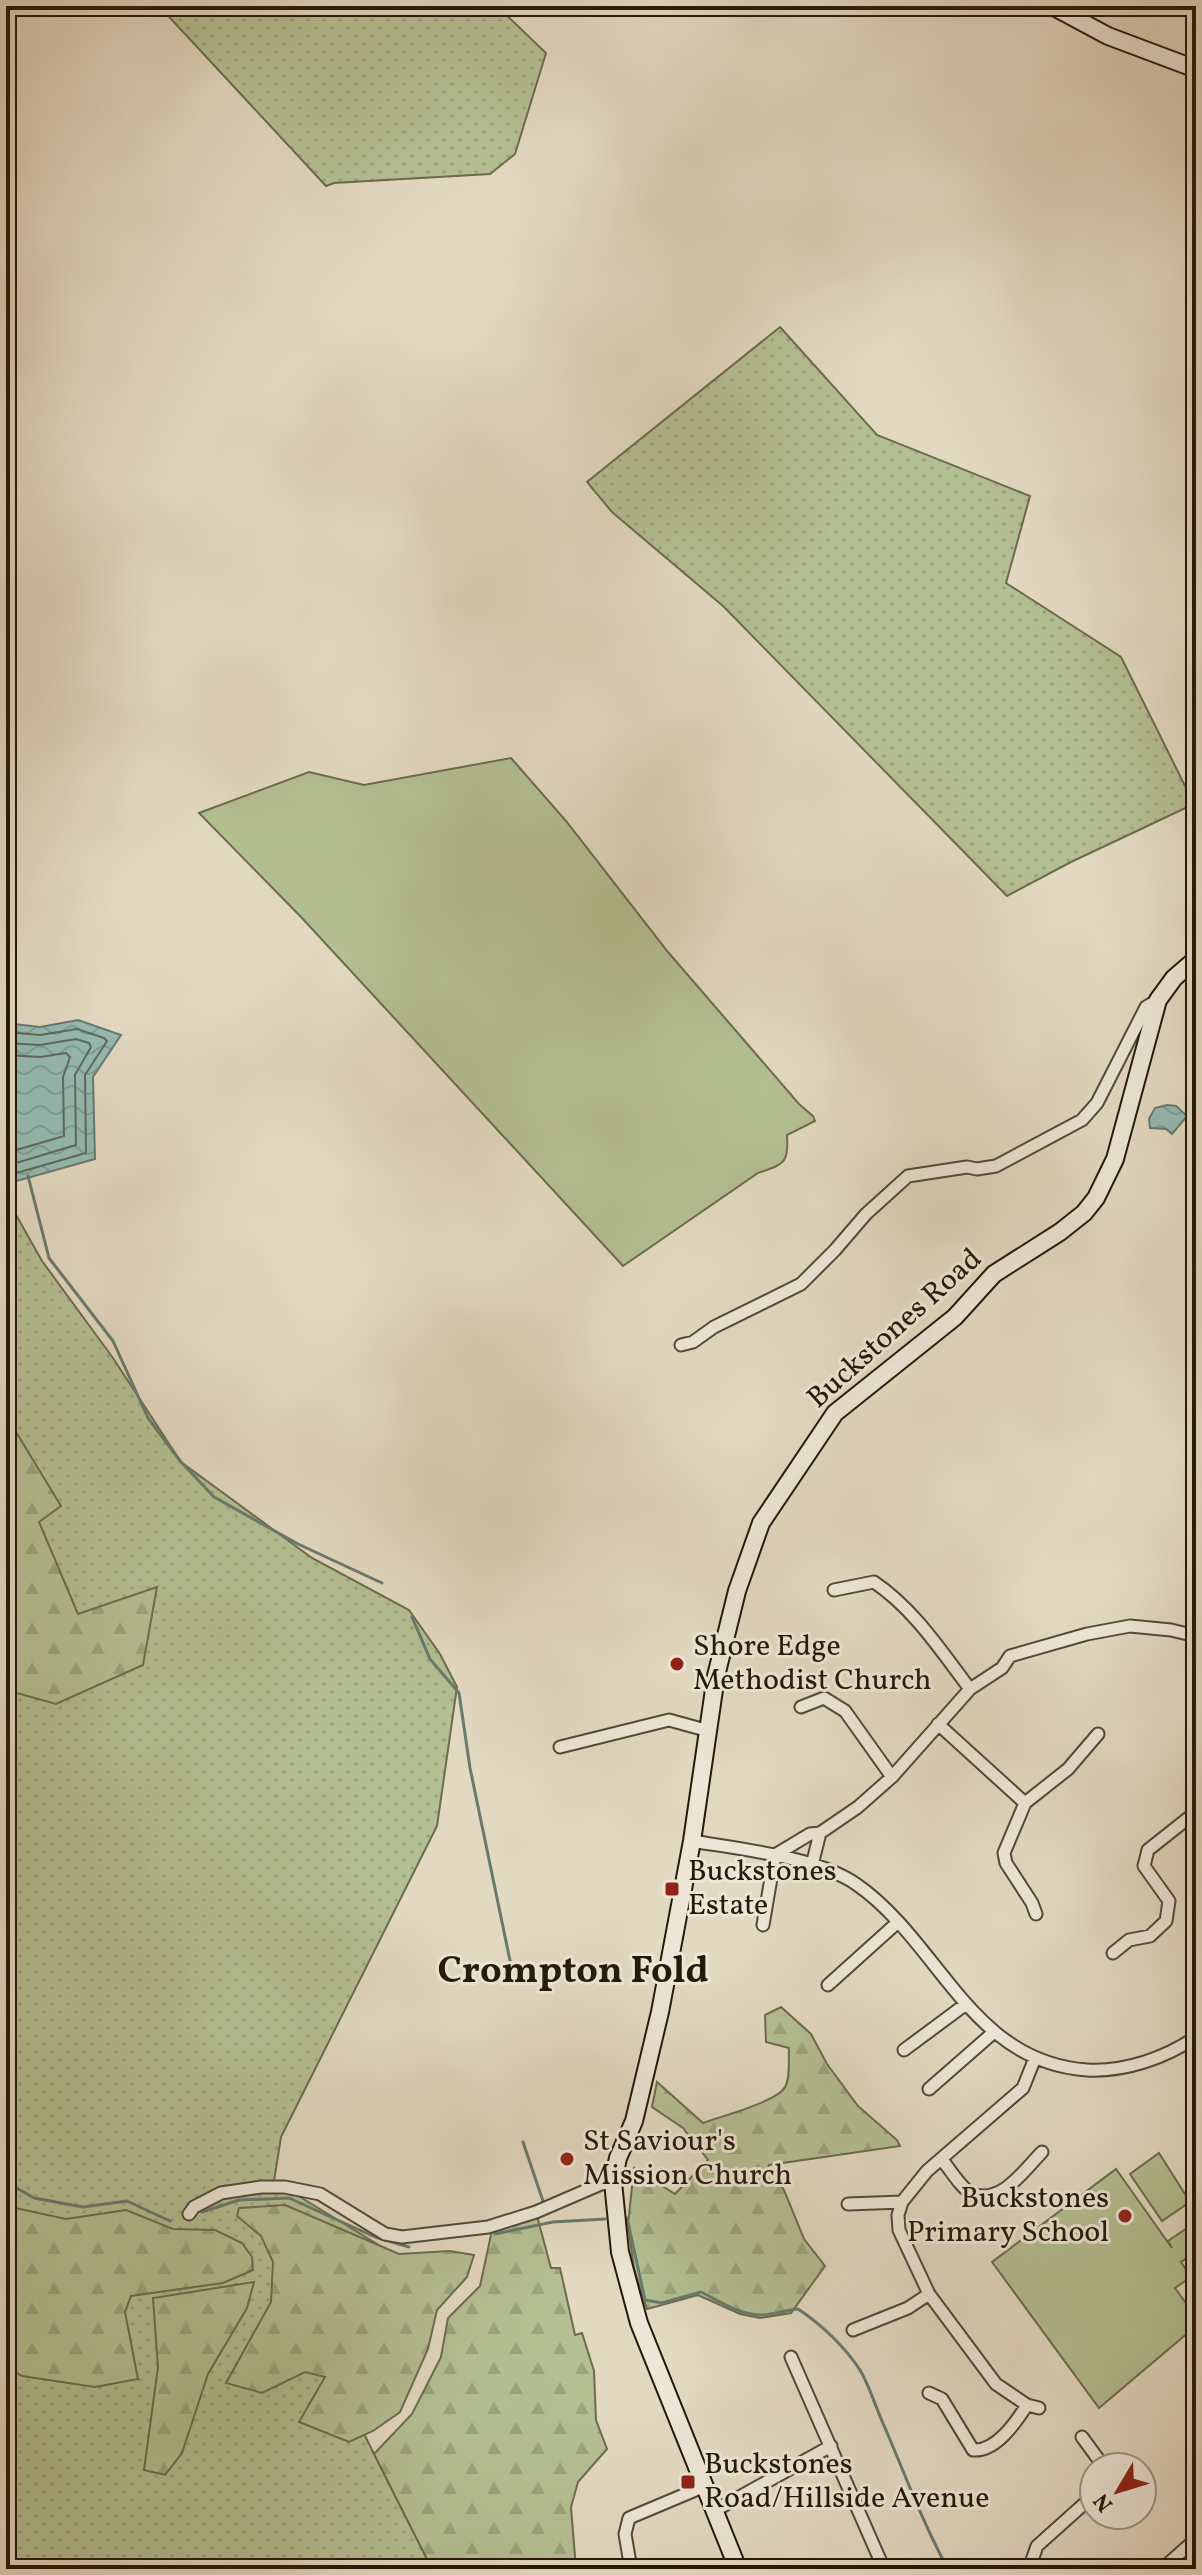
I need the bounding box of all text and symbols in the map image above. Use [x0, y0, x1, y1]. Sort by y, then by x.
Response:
street label: Buckstones Road [798, 1239, 992, 1419]
place label: Shore Edge Methodist Church [693, 1626, 932, 1702]
marker: Shore Edge Methodist Church [668, 1655, 686, 1673]
place label: Buckstones Estate [688, 1851, 837, 1927]
marker: Buckstones Estate [663, 1880, 681, 1898]
district label: Crompton Fold [437, 1946, 709, 1999]
place label: St Saviour's Mission Church [583, 2121, 792, 2197]
marker: St Saviour's Mission Church [558, 2150, 576, 2168]
place label: Buckstones Primary School [907, 2178, 1109, 2254]
marker: Buckstones Primary School [1116, 2207, 1134, 2225]
place label: Buckstones Road/Hillside Avenue [704, 2444, 989, 2520]
north arrow [1078, 2451, 1158, 2531]
marker: Buckstones Road/Hillside Avenue [679, 2473, 697, 2491]
text: N [1087, 2486, 1121, 2518]

